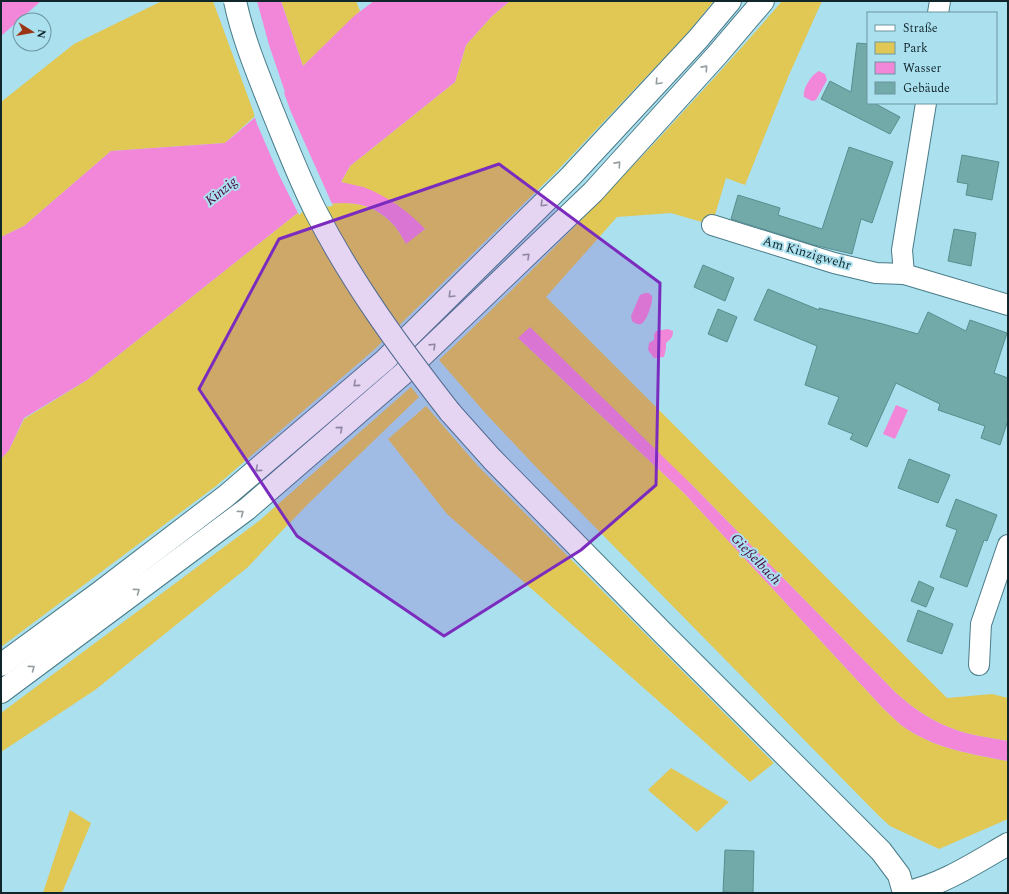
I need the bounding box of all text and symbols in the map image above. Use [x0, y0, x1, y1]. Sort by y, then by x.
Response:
north arrow [12, 12, 52, 52]
legend [867, 12, 997, 104]
text: Straße [903, 19, 938, 38]
text: N [32, 28, 51, 40]
text: Park [903, 39, 928, 58]
text: Wasser [903, 59, 941, 78]
one-way arrow [701, 65, 708, 72]
one-way arrow [656, 78, 663, 85]
text: Gebäude [903, 79, 950, 98]
one-way arrow [614, 161, 621, 169]
water label: Kinzig [200, 171, 242, 210]
one-way arrow [540, 199, 548, 207]
street label: Am Kinzigwehr [760, 231, 854, 275]
one-way arrow [522, 254, 529, 261]
one-way arrow [448, 290, 456, 298]
one-way arrow [428, 343, 436, 351]
one-way arrow [354, 380, 361, 387]
one-way arrow [335, 426, 342, 433]
one-way arrow [255, 465, 262, 472]
one-way arrow [237, 510, 244, 518]
water label: Gießelbach [726, 528, 786, 590]
one-way arrow [132, 589, 139, 596]
one-way arrow [28, 666, 35, 673]

